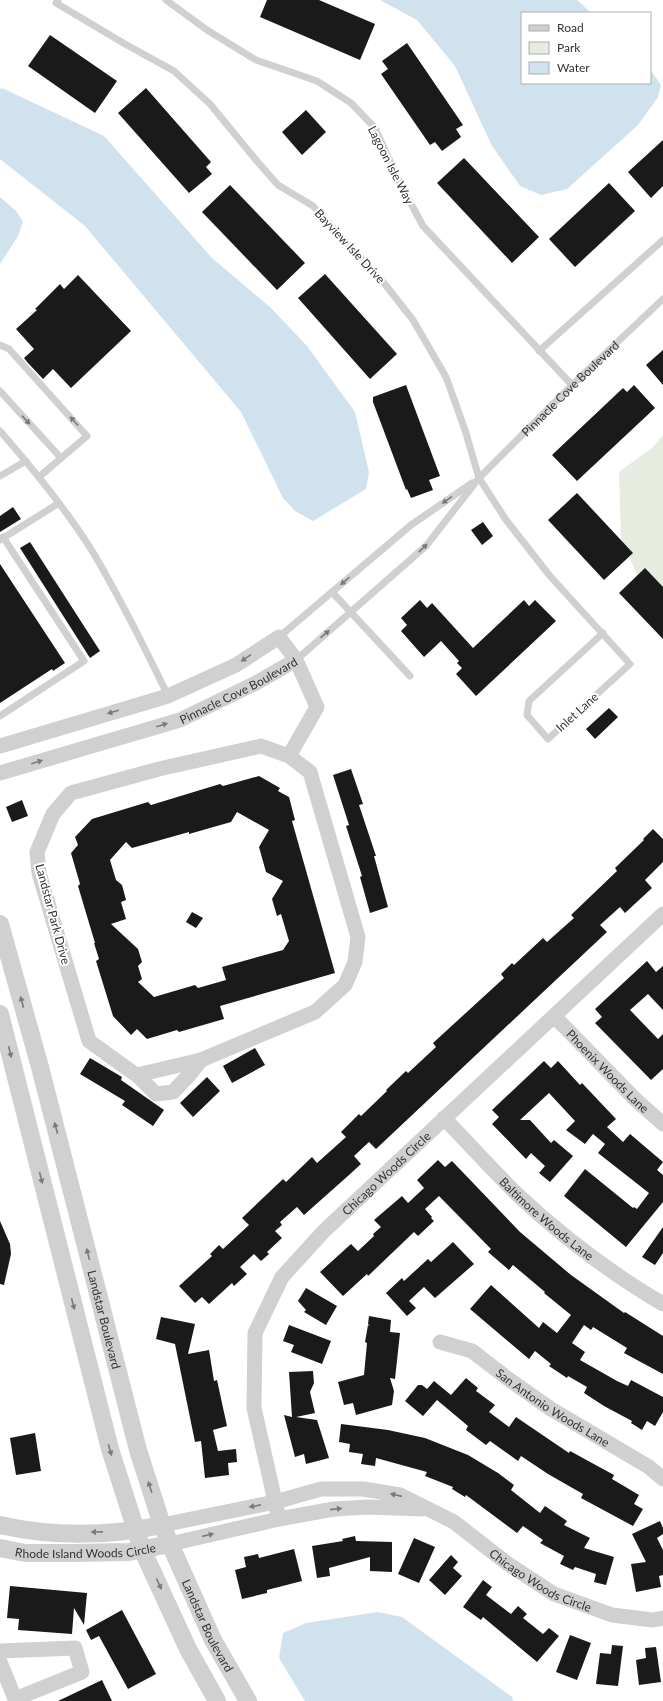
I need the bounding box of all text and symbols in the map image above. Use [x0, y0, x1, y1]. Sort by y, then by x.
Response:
legend [521, 12, 651, 84]
text: Road [557, 20, 584, 35]
text: Park [557, 40, 581, 55]
text: Water [557, 60, 590, 75]
street label: Lagoon Isle Way [365, 123, 418, 207]
street label: Bayview Isle Drive [312, 206, 388, 286]
street label: Pinnacle Cove Boulevard [518, 337, 622, 439]
one-way arrow [22, 414, 31, 425]
one-way arrow [70, 417, 79, 426]
one-way arrow [441, 496, 452, 504]
one-way arrow [418, 543, 428, 553]
one-way arrow [339, 576, 350, 585]
one-way arrow [320, 630, 331, 639]
street label: Pinnacle Cove Boulevard [177, 654, 300, 727]
one-way arrow [241, 654, 251, 662]
street label: Inlet Lane [553, 689, 601, 735]
one-way arrow [107, 709, 119, 715]
one-way arrow [156, 722, 168, 728]
one-way arrow [32, 759, 44, 765]
street label: Landstar Park Drive [32, 862, 74, 966]
one-way arrow [19, 996, 25, 1008]
street label: Phoenix Woods Lane [564, 1026, 652, 1116]
one-way arrow [7, 1046, 13, 1058]
one-way arrow [52, 1122, 58, 1134]
street label: Chicago Woods Circle [339, 1128, 433, 1218]
one-way arrow [39, 1172, 45, 1184]
street label: Baltimore Woods Lane [497, 1174, 597, 1263]
one-way arrow [85, 1247, 91, 1259]
street label: Landstar Boulevard [85, 1268, 124, 1370]
one-way arrow [71, 1298, 77, 1310]
street label: San Antonio Woods Lane [493, 1365, 612, 1450]
one-way arrow [108, 1444, 114, 1456]
one-way arrow [147, 1481, 153, 1493]
one-way arrow [390, 1491, 402, 1497]
one-way arrow [249, 1503, 261, 1509]
one-way arrow [330, 1506, 342, 1513]
one-way arrow [91, 1529, 103, 1536]
one-way arrow [202, 1532, 215, 1538]
street label: Rhode Island Woods Circle [14, 1539, 157, 1561]
street label: Chicago Woods Circle [487, 1545, 594, 1614]
street label: Landstar Boulevard [179, 1577, 237, 1674]
one-way arrow [156, 1579, 162, 1591]

